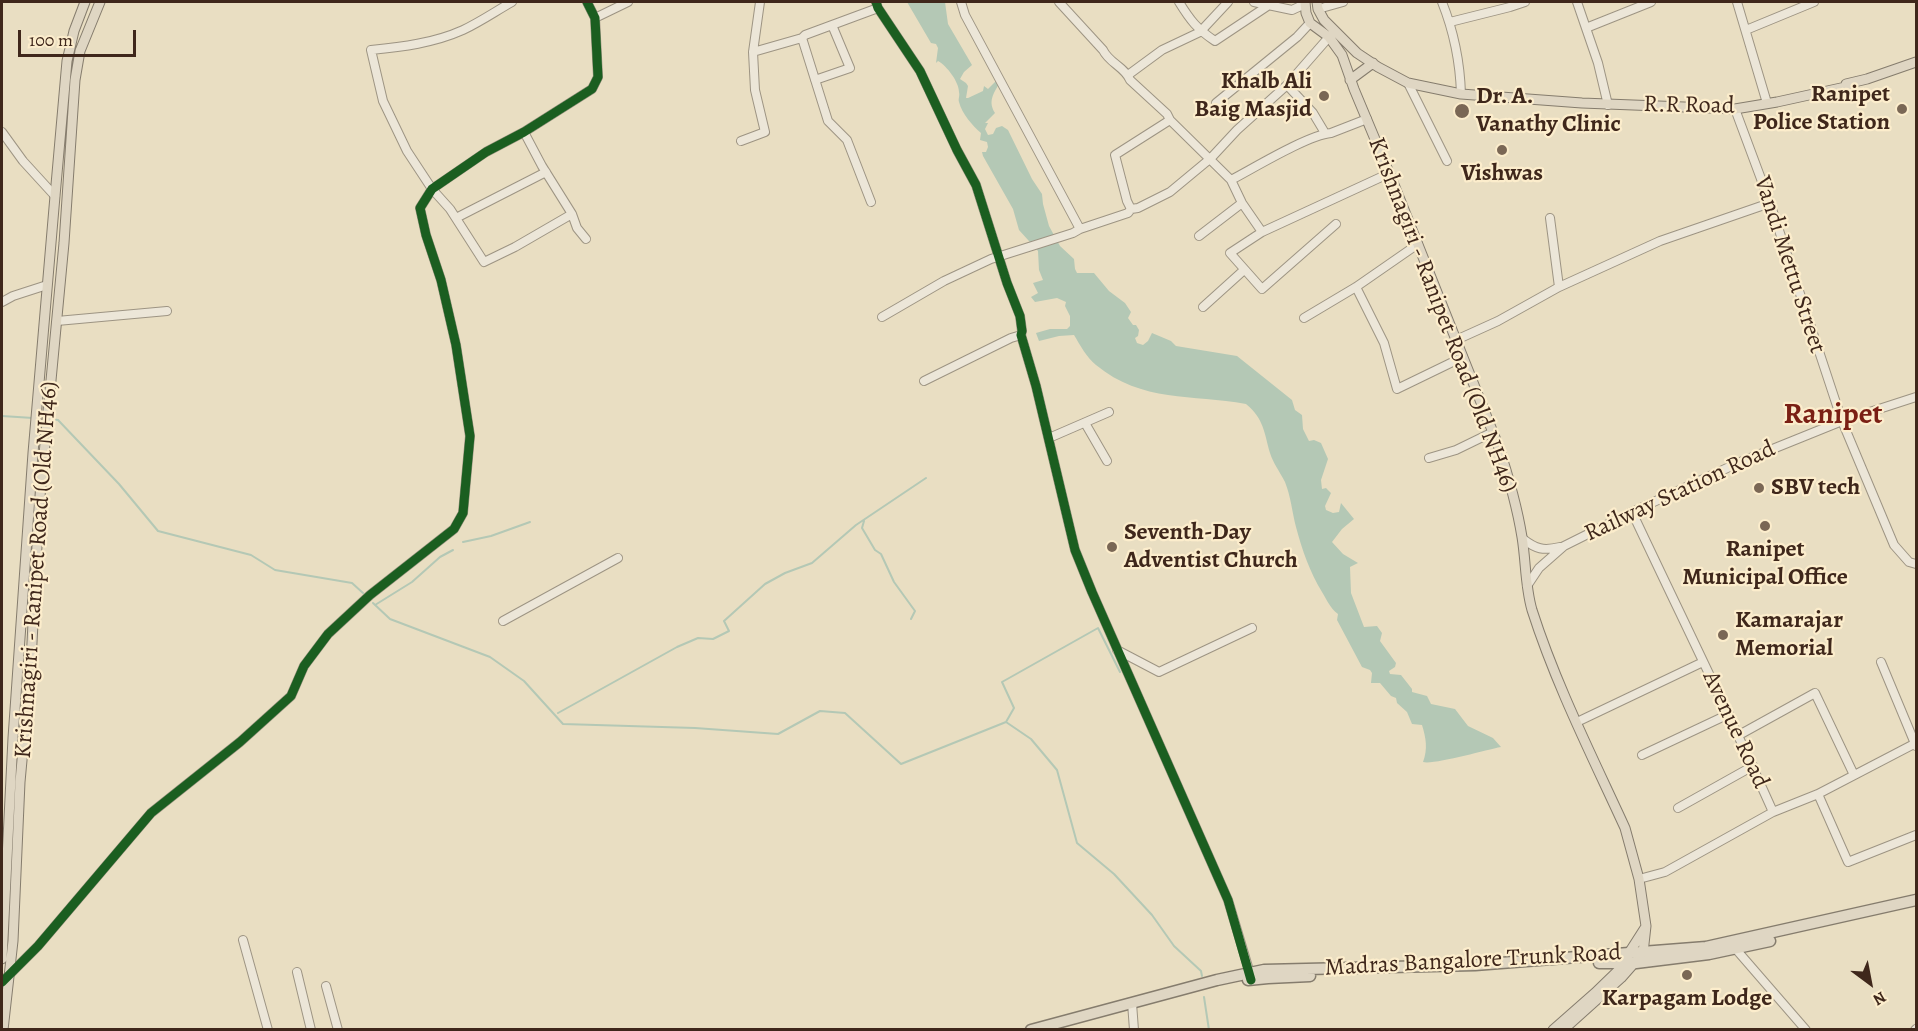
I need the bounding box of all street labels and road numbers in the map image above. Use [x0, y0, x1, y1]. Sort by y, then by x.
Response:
street label: R.R Road [1643, 91, 1735, 121]
street label: Krishnagiri - Ranipet Road (Old NH46) [1361, 133, 1523, 497]
street label: Vandi Mettu Street [1747, 173, 1831, 357]
street label: Krishnagiri - Ranipet Road (Old NH46) [9, 381, 65, 759]
street label: Railway Station Road [1580, 435, 1780, 549]
street label: Avenue Road [1695, 667, 1775, 793]
street label: Madras Bangalore Trunk Road [1324, 939, 1622, 983]

